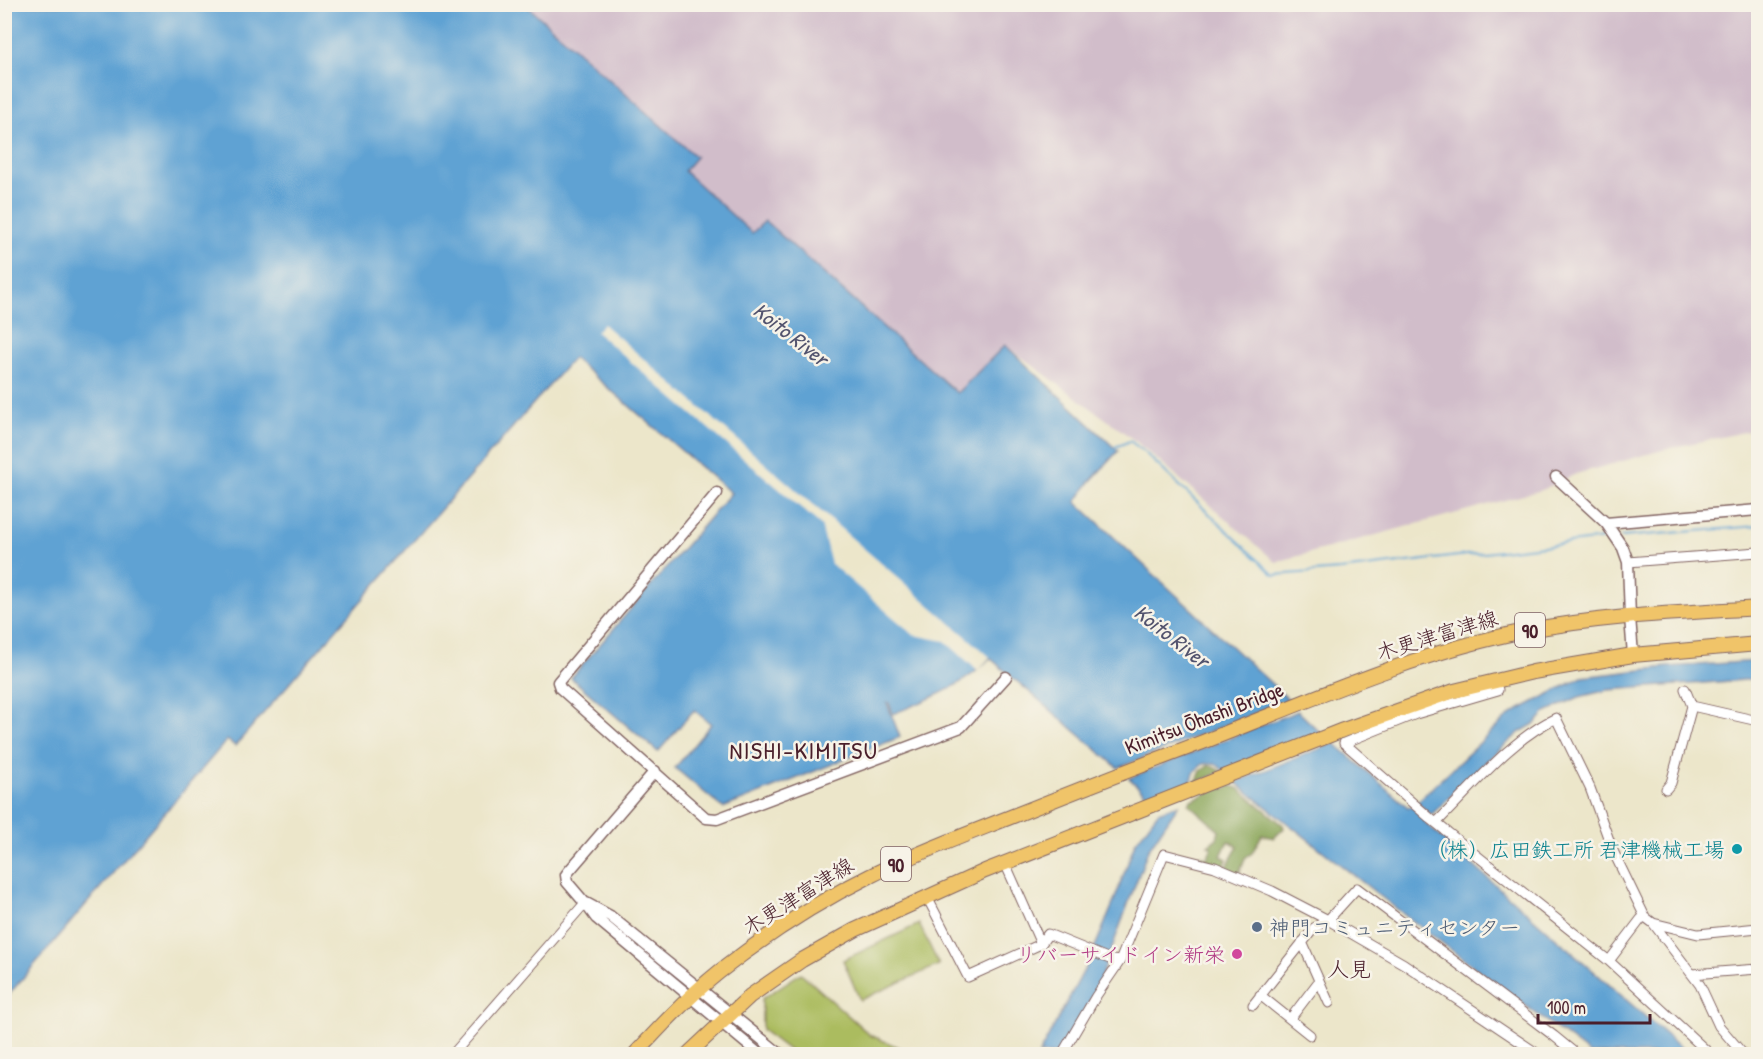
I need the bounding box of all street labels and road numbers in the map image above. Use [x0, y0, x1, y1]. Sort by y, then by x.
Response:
street label: 木更津富津線 [1373, 603, 1501, 667]
road number: 90 [1515, 613, 1545, 647]
street label: Kimitsu Ōhashi Bridge [1121, 674, 1287, 762]
road number: 90 [881, 847, 911, 881]
street label: 木更津富津線 [737, 850, 859, 942]

